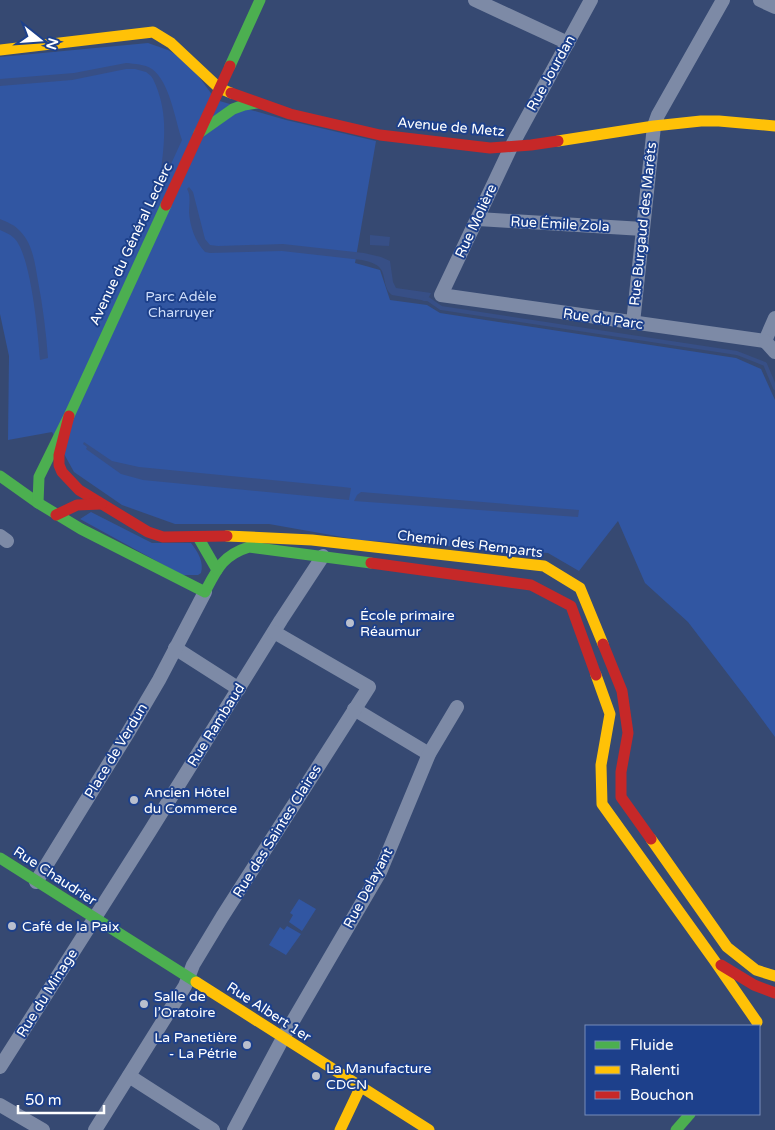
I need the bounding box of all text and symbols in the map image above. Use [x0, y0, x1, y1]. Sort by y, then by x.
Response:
north arrow [15, 15, 65, 65]
street label: Rue Jourdan [523, 32, 579, 114]
text: N [42, 36, 62, 52]
street label: Avenue de Metz [397, 114, 505, 140]
street label: Rue Burgaud des Marêts [626, 141, 660, 307]
street label: Avenue du Général Leclerc [86, 160, 176, 328]
street label: Rue Molière [451, 181, 501, 261]
street label: Rue Émile Zola [510, 213, 610, 235]
park label: Parc Adèle Charruyer [145, 288, 217, 321]
street label: Rue du Parc [562, 305, 644, 333]
street label: Chemin des Remparts [396, 527, 544, 561]
place label: École primaire Réaumur [360, 607, 455, 640]
marker: École primaire Réaumur [344, 617, 356, 629]
street label: Rue Rambaud [184, 680, 248, 770]
street label: Place de Verdun [81, 700, 151, 802]
street label: Rue des Saintes Claires [229, 761, 325, 901]
place label: Ancien Hôtel du Commerce [144, 784, 237, 817]
marker: Ancien Hôtel du Commerce [128, 794, 140, 806]
street label: Rue Chaudrier [10, 843, 100, 910]
street label: Rue Delayant [340, 844, 397, 931]
place label: Café de la Paix [22, 918, 119, 935]
marker: Café de la Paix [6, 920, 18, 932]
street label: Rue du Minage [13, 946, 81, 1040]
street label: Rue Albert 1er [224, 978, 315, 1046]
place label: Salle de l’Oratoire [154, 988, 216, 1021]
marker: Salle de l’Oratoire [138, 998, 150, 1010]
legend [585, 1025, 760, 1115]
place label: La Panetière - La Pétrie [154, 1029, 237, 1062]
text: Fluide [630, 1036, 674, 1054]
marker: La Panetière - La Pétrie [241, 1039, 253, 1051]
place label: La Manufacture CDCN [326, 1060, 431, 1093]
text: Ralenti [630, 1061, 680, 1079]
marker: La Manufacture CDCN [310, 1070, 322, 1082]
scale bar [18, 1082, 104, 1114]
text: Bouchon [630, 1086, 694, 1104]
text: 50 m [25, 1091, 62, 1109]

